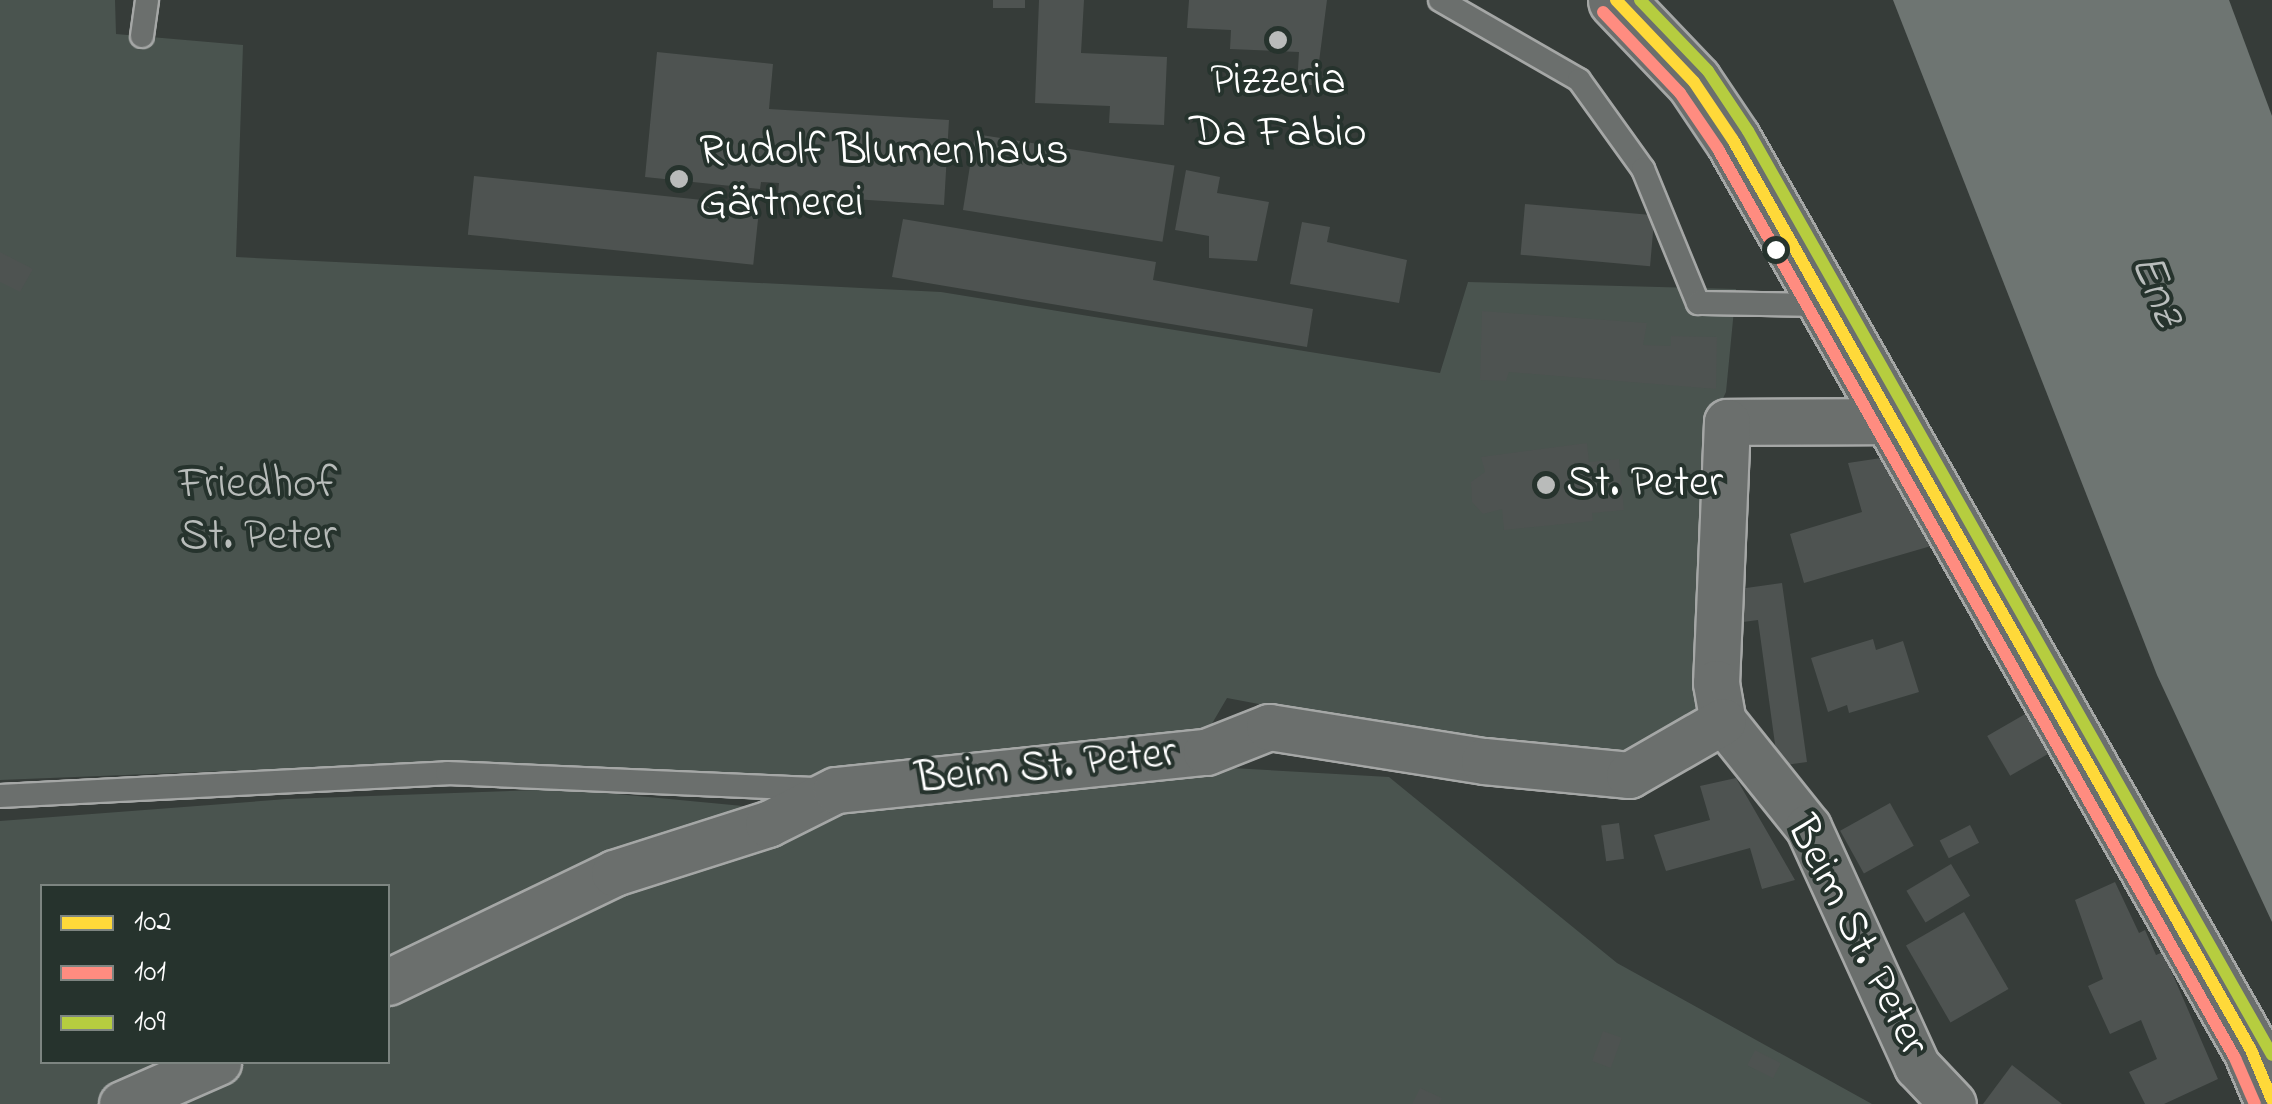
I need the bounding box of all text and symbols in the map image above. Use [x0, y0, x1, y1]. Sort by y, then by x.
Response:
marker: Pizzeria Da Fabio [1267, 29, 1289, 51]
place label: Pizzeria Da Fabio [1189, 56, 1367, 162]
place label: Rudolf Blumenhaus Gärtnerei [699, 126, 1069, 232]
marker: Rudolf Blumenhaus Gärtnerei [668, 168, 690, 190]
unlabelled marker [1766, 240, 1786, 260]
water label: Enz [2116, 245, 2196, 335]
place label: St. Peter [1566, 458, 1723, 512]
park label: Friedhof St. Peter [179, 459, 337, 565]
marker: St. Peter [1535, 474, 1557, 496]
street label: Beim St. Peter [913, 727, 1179, 809]
street label: Beim St. Peter [1772, 808, 1940, 1066]
legend [40, 884, 390, 1064]
text: 102 [134, 901, 171, 945]
text: 101 [134, 951, 166, 995]
text: 109 [134, 1001, 166, 1045]

